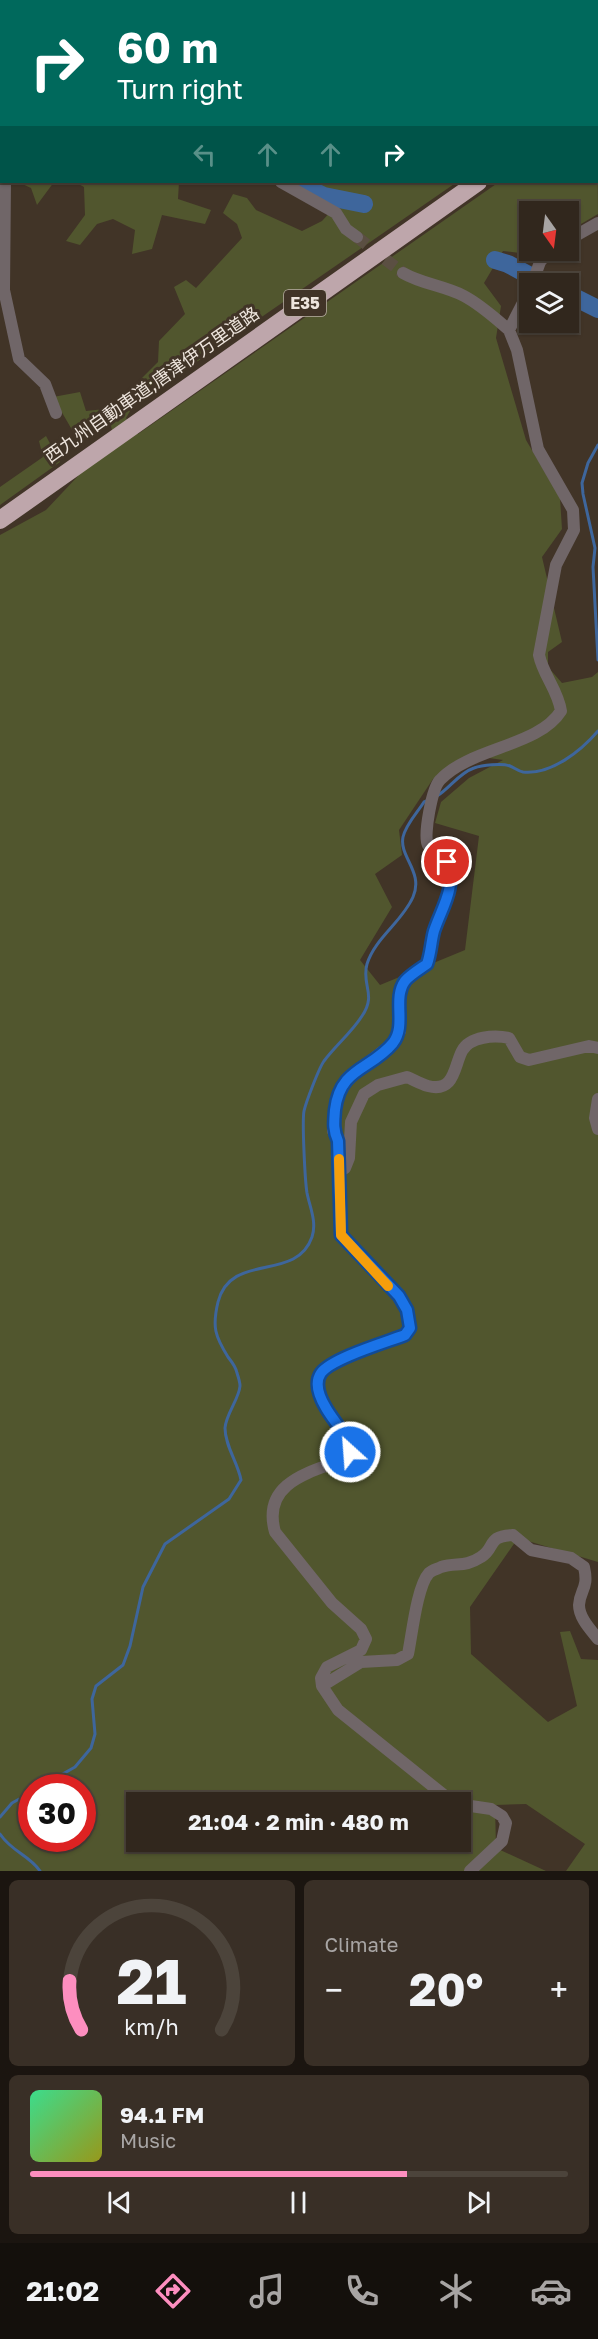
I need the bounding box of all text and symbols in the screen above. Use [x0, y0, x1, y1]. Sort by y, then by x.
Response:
text: 60 m [117, 22, 218, 72]
icon: right [18, 24, 96, 102]
text: Turn right [117, 73, 243, 105]
icon: left [188, 138, 221, 171]
icon: ahead [251, 138, 284, 171]
icon: ahead [314, 138, 347, 171]
icon: right [377, 138, 410, 171]
north arrow [519, 201, 579, 261]
map controls [519, 201, 579, 333]
button: layers [519, 273, 579, 333]
road number: E35 [284, 290, 326, 316]
street label: 西九州自動車道;唐津伊万里道路 [40, 301, 263, 467]
pin [421, 836, 472, 887]
icon: arrive [430, 845, 463, 878]
position arrow [318, 1420, 382, 1484]
speed limit sign: 30 [18, 1774, 96, 1852]
text: 21:04 · 2 min · 480 m [188, 1808, 409, 1835]
text: Climate [325, 1932, 398, 1956]
text: 21 [117, 1943, 187, 2018]
text: 20° [409, 1962, 483, 2016]
text: − [325, 1970, 343, 2009]
text: + [550, 1970, 568, 2009]
text: km/h [124, 2014, 179, 2040]
text: 94.1 FM [120, 2101, 204, 2128]
text: Music [120, 2128, 176, 2152]
icon: previous [103, 2186, 136, 2219]
icon: pause [282, 2186, 315, 2219]
icon: next [462, 2186, 495, 2219]
icon: directions [152, 2270, 194, 2312]
icon: music [246, 2270, 288, 2312]
icon: phone [341, 2270, 383, 2312]
icon: climate [435, 2270, 477, 2312]
icon: car [530, 2270, 572, 2312]
text: 21:02 [26, 2275, 99, 2307]

